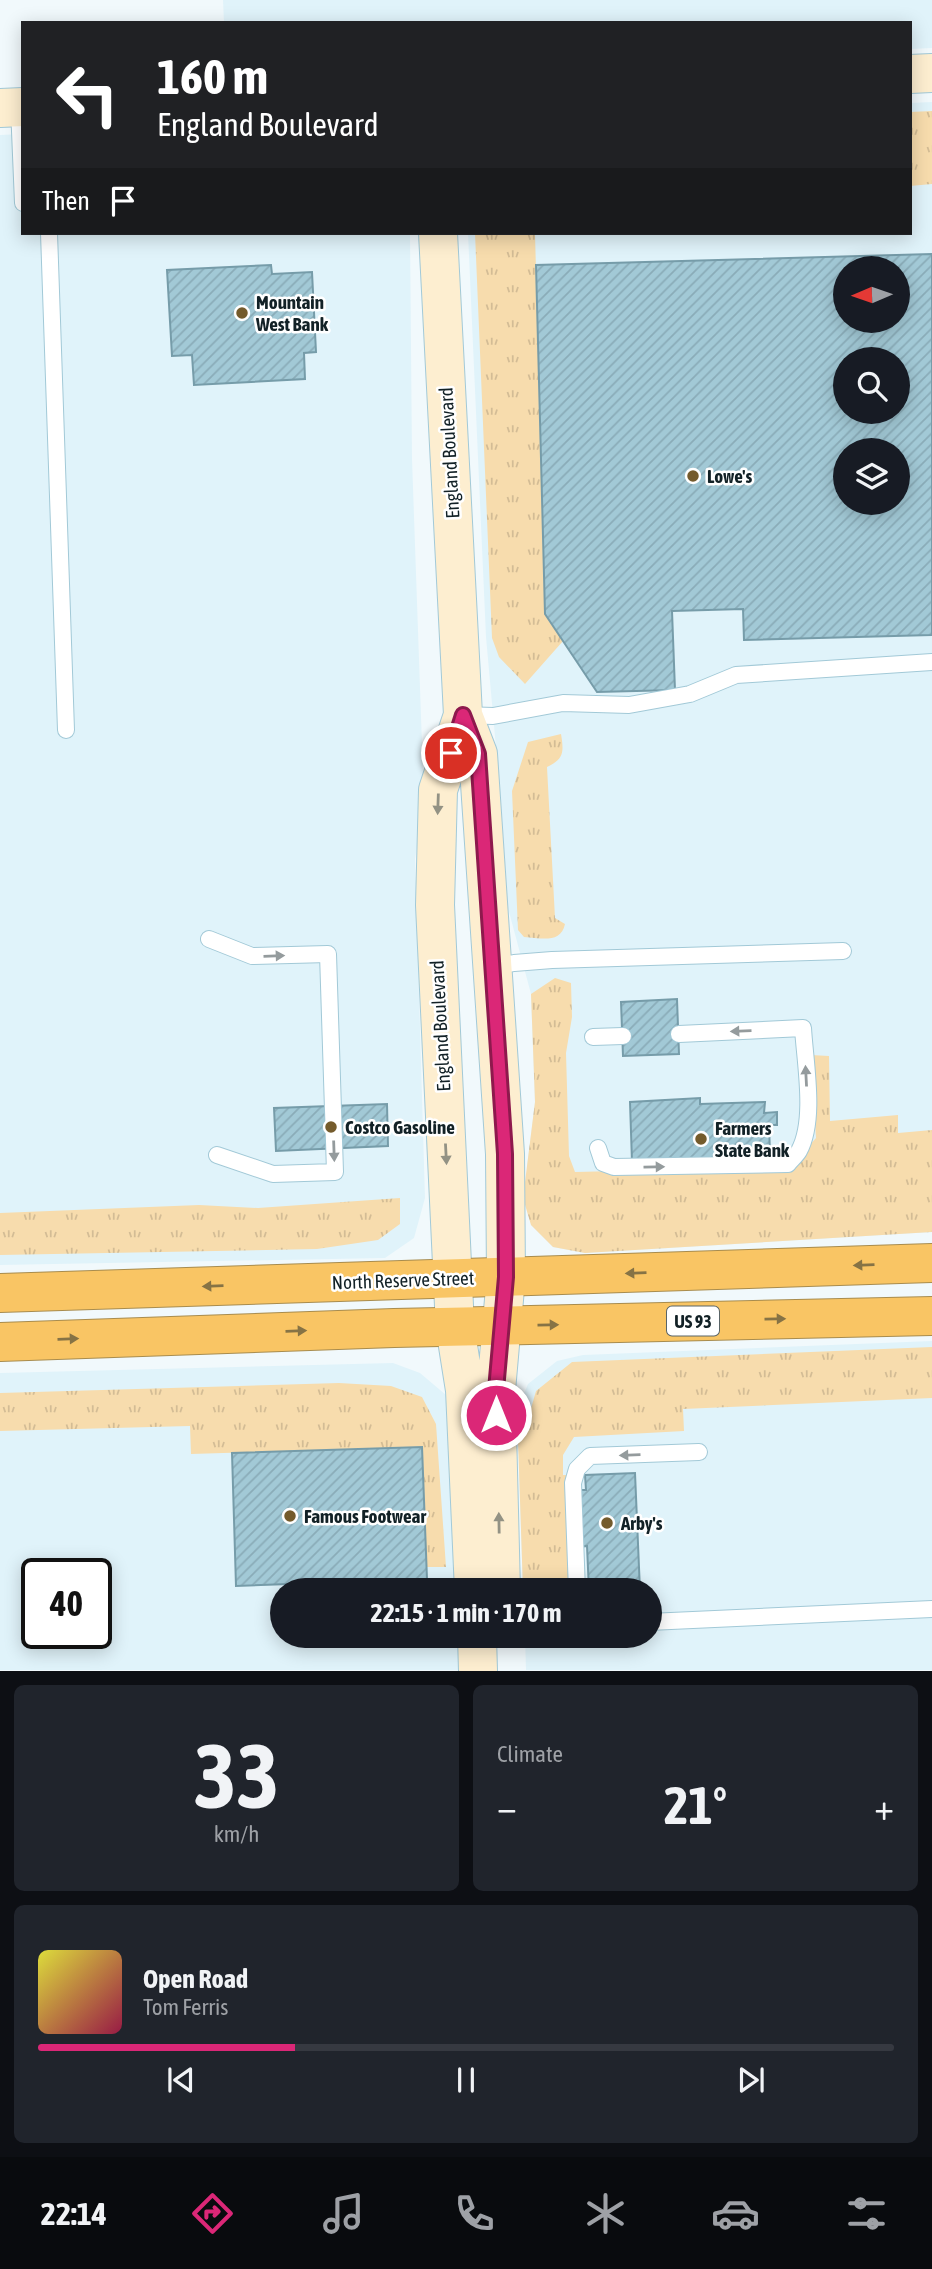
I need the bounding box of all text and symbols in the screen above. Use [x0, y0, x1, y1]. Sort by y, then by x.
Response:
text: 160 m [157, 48, 268, 104]
icon: left [42, 49, 133, 140]
text: England Boulevard [157, 106, 379, 143]
icon: arrive [104, 182, 142, 220]
text: Then [42, 186, 90, 216]
north arrow [833, 256, 910, 332]
map controls [833, 256, 910, 515]
place label: Mountain West Bank [255, 291, 329, 335]
marker: Mountain West Bank [234, 305, 250, 321]
button: search [833, 347, 910, 424]
street label: England Boulevard [435, 387, 463, 519]
button: layers [833, 438, 910, 515]
place label: Lowe's [707, 465, 752, 487]
marker: Lowe's [685, 468, 701, 484]
pin [421, 723, 481, 783]
icon: arrive [432, 734, 470, 772]
one-way arrow [432, 793, 443, 815]
one-way arrow [263, 950, 285, 961]
street label: England Boulevard [426, 960, 454, 1092]
one-way arrow [730, 1026, 752, 1037]
one-way arrow [800, 1064, 811, 1086]
place label: Costco Gasoline [345, 1116, 455, 1138]
place label: Farmers State Bank [715, 1117, 790, 1161]
marker: Costco Gasoline [323, 1119, 339, 1135]
marker: Farmers State Bank [693, 1131, 709, 1147]
one-way arrow [329, 1141, 340, 1163]
one-way arrow [441, 1143, 452, 1165]
one-way arrow [643, 1161, 665, 1173]
one-way arrow [853, 1260, 875, 1271]
street label: North Reserve Street [331, 1267, 475, 1293]
one-way arrow [625, 1267, 647, 1278]
one-way arrow [201, 1281, 223, 1292]
road number: US 93 [667, 1306, 719, 1336]
one-way arrow [764, 1314, 786, 1325]
one-way arrow [537, 1319, 559, 1330]
one-way arrow [285, 1326, 307, 1337]
one-way arrow [57, 1334, 79, 1345]
position arrow [459, 1378, 533, 1452]
one-way arrow [619, 1449, 641, 1460]
place label: Famous Footwear [304, 1505, 426, 1527]
marker: Famous Footwear [282, 1508, 298, 1524]
one-way arrow [493, 1511, 505, 1533]
place label: Arby's [620, 1512, 663, 1534]
marker: Arby's [599, 1515, 615, 1531]
speed limit sign: 40 [21, 1558, 112, 1649]
text: 22:15 · 1 min · 170 m [371, 1598, 561, 1628]
text: 33 [194, 1723, 279, 1827]
text: Climate [497, 1741, 563, 1767]
text: 21° [664, 1775, 727, 1835]
text: − [497, 1785, 517, 1828]
text: + [874, 1785, 894, 1828]
text: km/h [214, 1821, 259, 1847]
text: Open Road [143, 1964, 248, 1994]
text: Tom Ferris [143, 1994, 228, 2020]
icon: previous [162, 2061, 200, 2099]
icon: pause [447, 2061, 485, 2099]
icon: next [732, 2061, 770, 2099]
icon: directions [188, 2189, 237, 2238]
icon: music [319, 2189, 368, 2238]
icon: phone [450, 2189, 499, 2238]
icon: climate [581, 2189, 630, 2238]
icon: car [711, 2189, 760, 2238]
icon: filters [842, 2189, 891, 2238]
text: 22:14 [41, 2195, 107, 2232]

